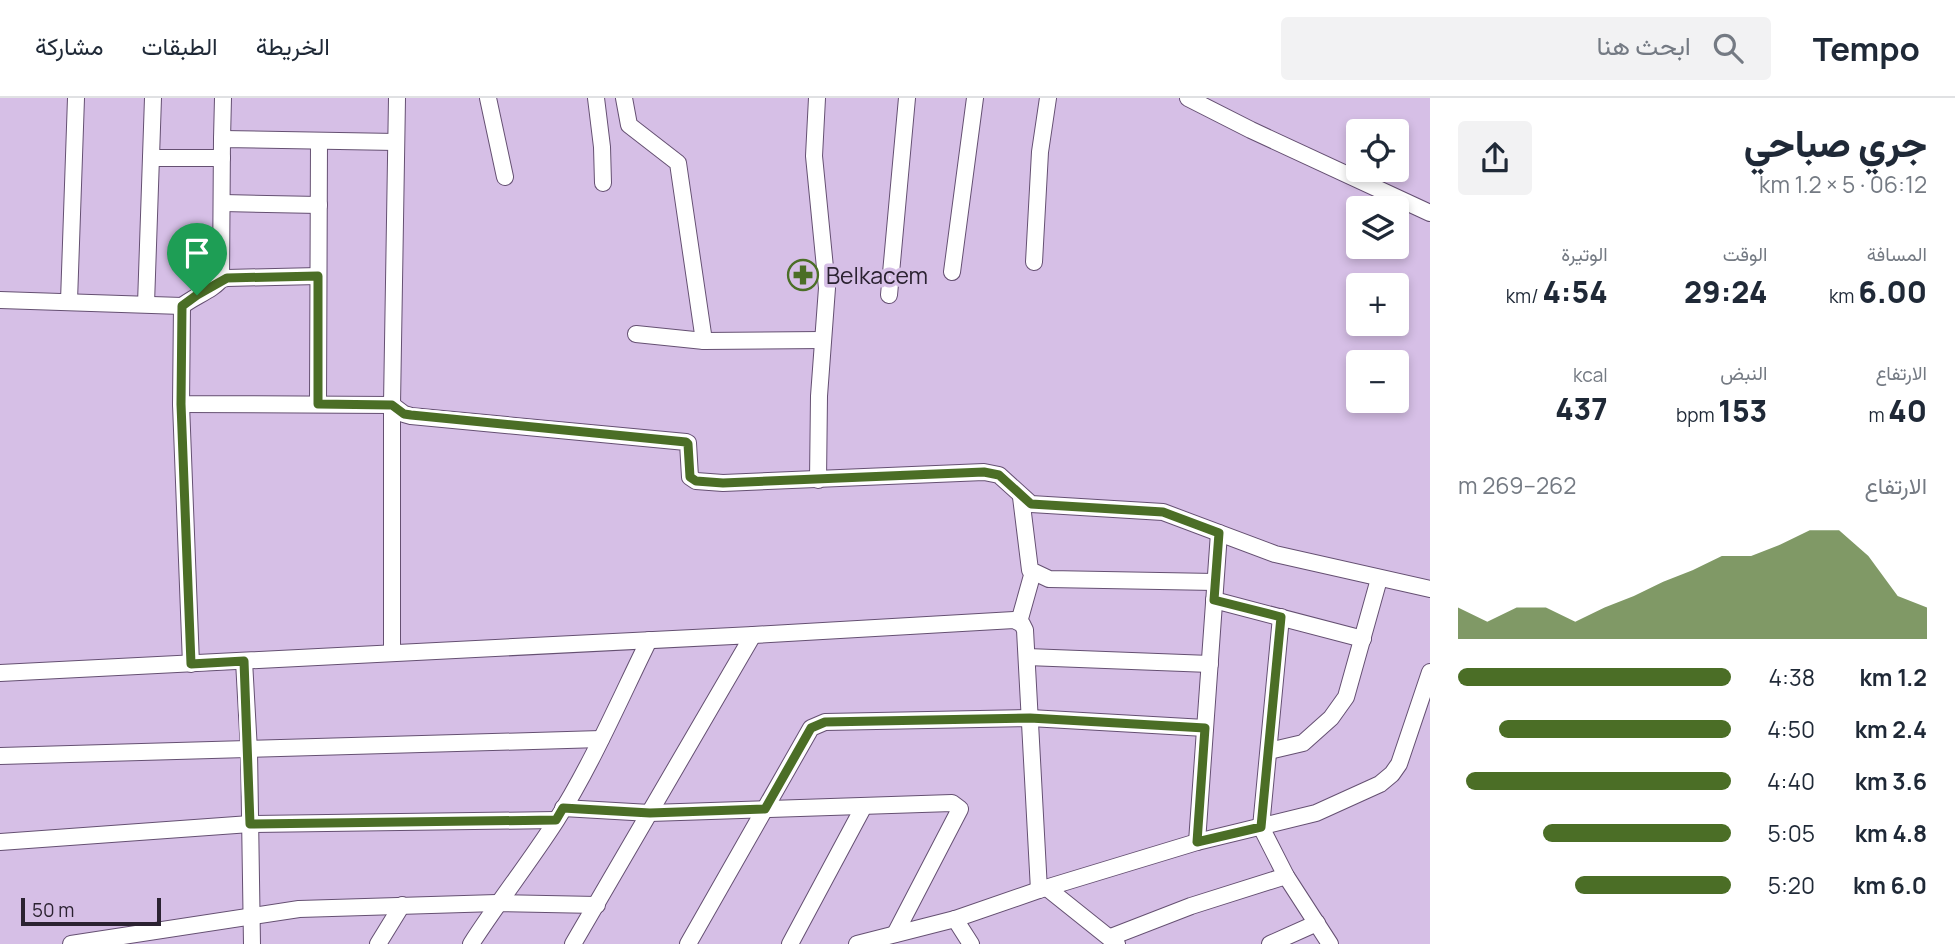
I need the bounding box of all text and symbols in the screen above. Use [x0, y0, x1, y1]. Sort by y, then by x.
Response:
search box [1281, 17, 1771, 80]
text: Tempo [1813, 26, 1920, 71]
text: ابحث هنا [1596, 27, 1691, 63]
text: مشاركة [35, 29, 103, 62]
text: الطبقات [141, 29, 218, 62]
text: الخريطة [256, 29, 330, 62]
icon: search [1709, 29, 1747, 67]
text: جري صباحي [1744, 116, 1927, 168]
map controls [1346, 119, 1409, 413]
button: locate [1346, 119, 1409, 182]
button: share [1458, 121, 1532, 195]
text: 06:12 · 5 × 1.2 km [1759, 168, 1927, 200]
button: layers [1346, 196, 1409, 259]
pin [167, 223, 227, 295]
icon: arrive [178, 234, 216, 272]
text: الوتيرة [1561, 241, 1608, 267]
text: الوقت [1723, 241, 1767, 267]
text: المسافة [1867, 241, 1927, 267]
pharmacy icon: Belkacem [786, 258, 820, 292]
place label: Belkacem [826, 259, 928, 291]
text: 4:54 [1542, 271, 1608, 312]
text: 29:24 [1684, 271, 1767, 312]
text: 6.00 [1858, 271, 1927, 312]
button: + [1346, 273, 1409, 336]
text: /km [1506, 283, 1542, 309]
text: km [1829, 283, 1858, 309]
button: − [1346, 350, 1409, 413]
text: النبض [1720, 360, 1767, 386]
text: الارتفاع [1875, 360, 1927, 386]
text: kcal [1573, 362, 1608, 388]
text: 437 [1555, 388, 1608, 429]
text: 153 [1718, 390, 1767, 431]
text: 40 [1888, 390, 1927, 431]
text: bpm [1676, 402, 1718, 428]
text: m [1868, 402, 1888, 428]
text: 262–269 m [1458, 469, 1576, 501]
text: الارتفاع [1865, 469, 1927, 501]
text: 4:38 [1768, 661, 1815, 693]
text: 1.2 km [1859, 661, 1927, 693]
text: 4:50 [1767, 713, 1815, 745]
text: 2.4 km [1855, 713, 1927, 745]
text: 4:40 [1767, 765, 1815, 797]
text: 3.6 km [1855, 765, 1927, 797]
text: 5:05 [1768, 817, 1815, 849]
text: 4.8 km [1855, 817, 1927, 849]
text: 5:20 [1768, 869, 1815, 901]
text: 6.0 km [1853, 869, 1927, 901]
scale bar [21, 895, 161, 927]
text: 50 m [32, 897, 74, 923]

